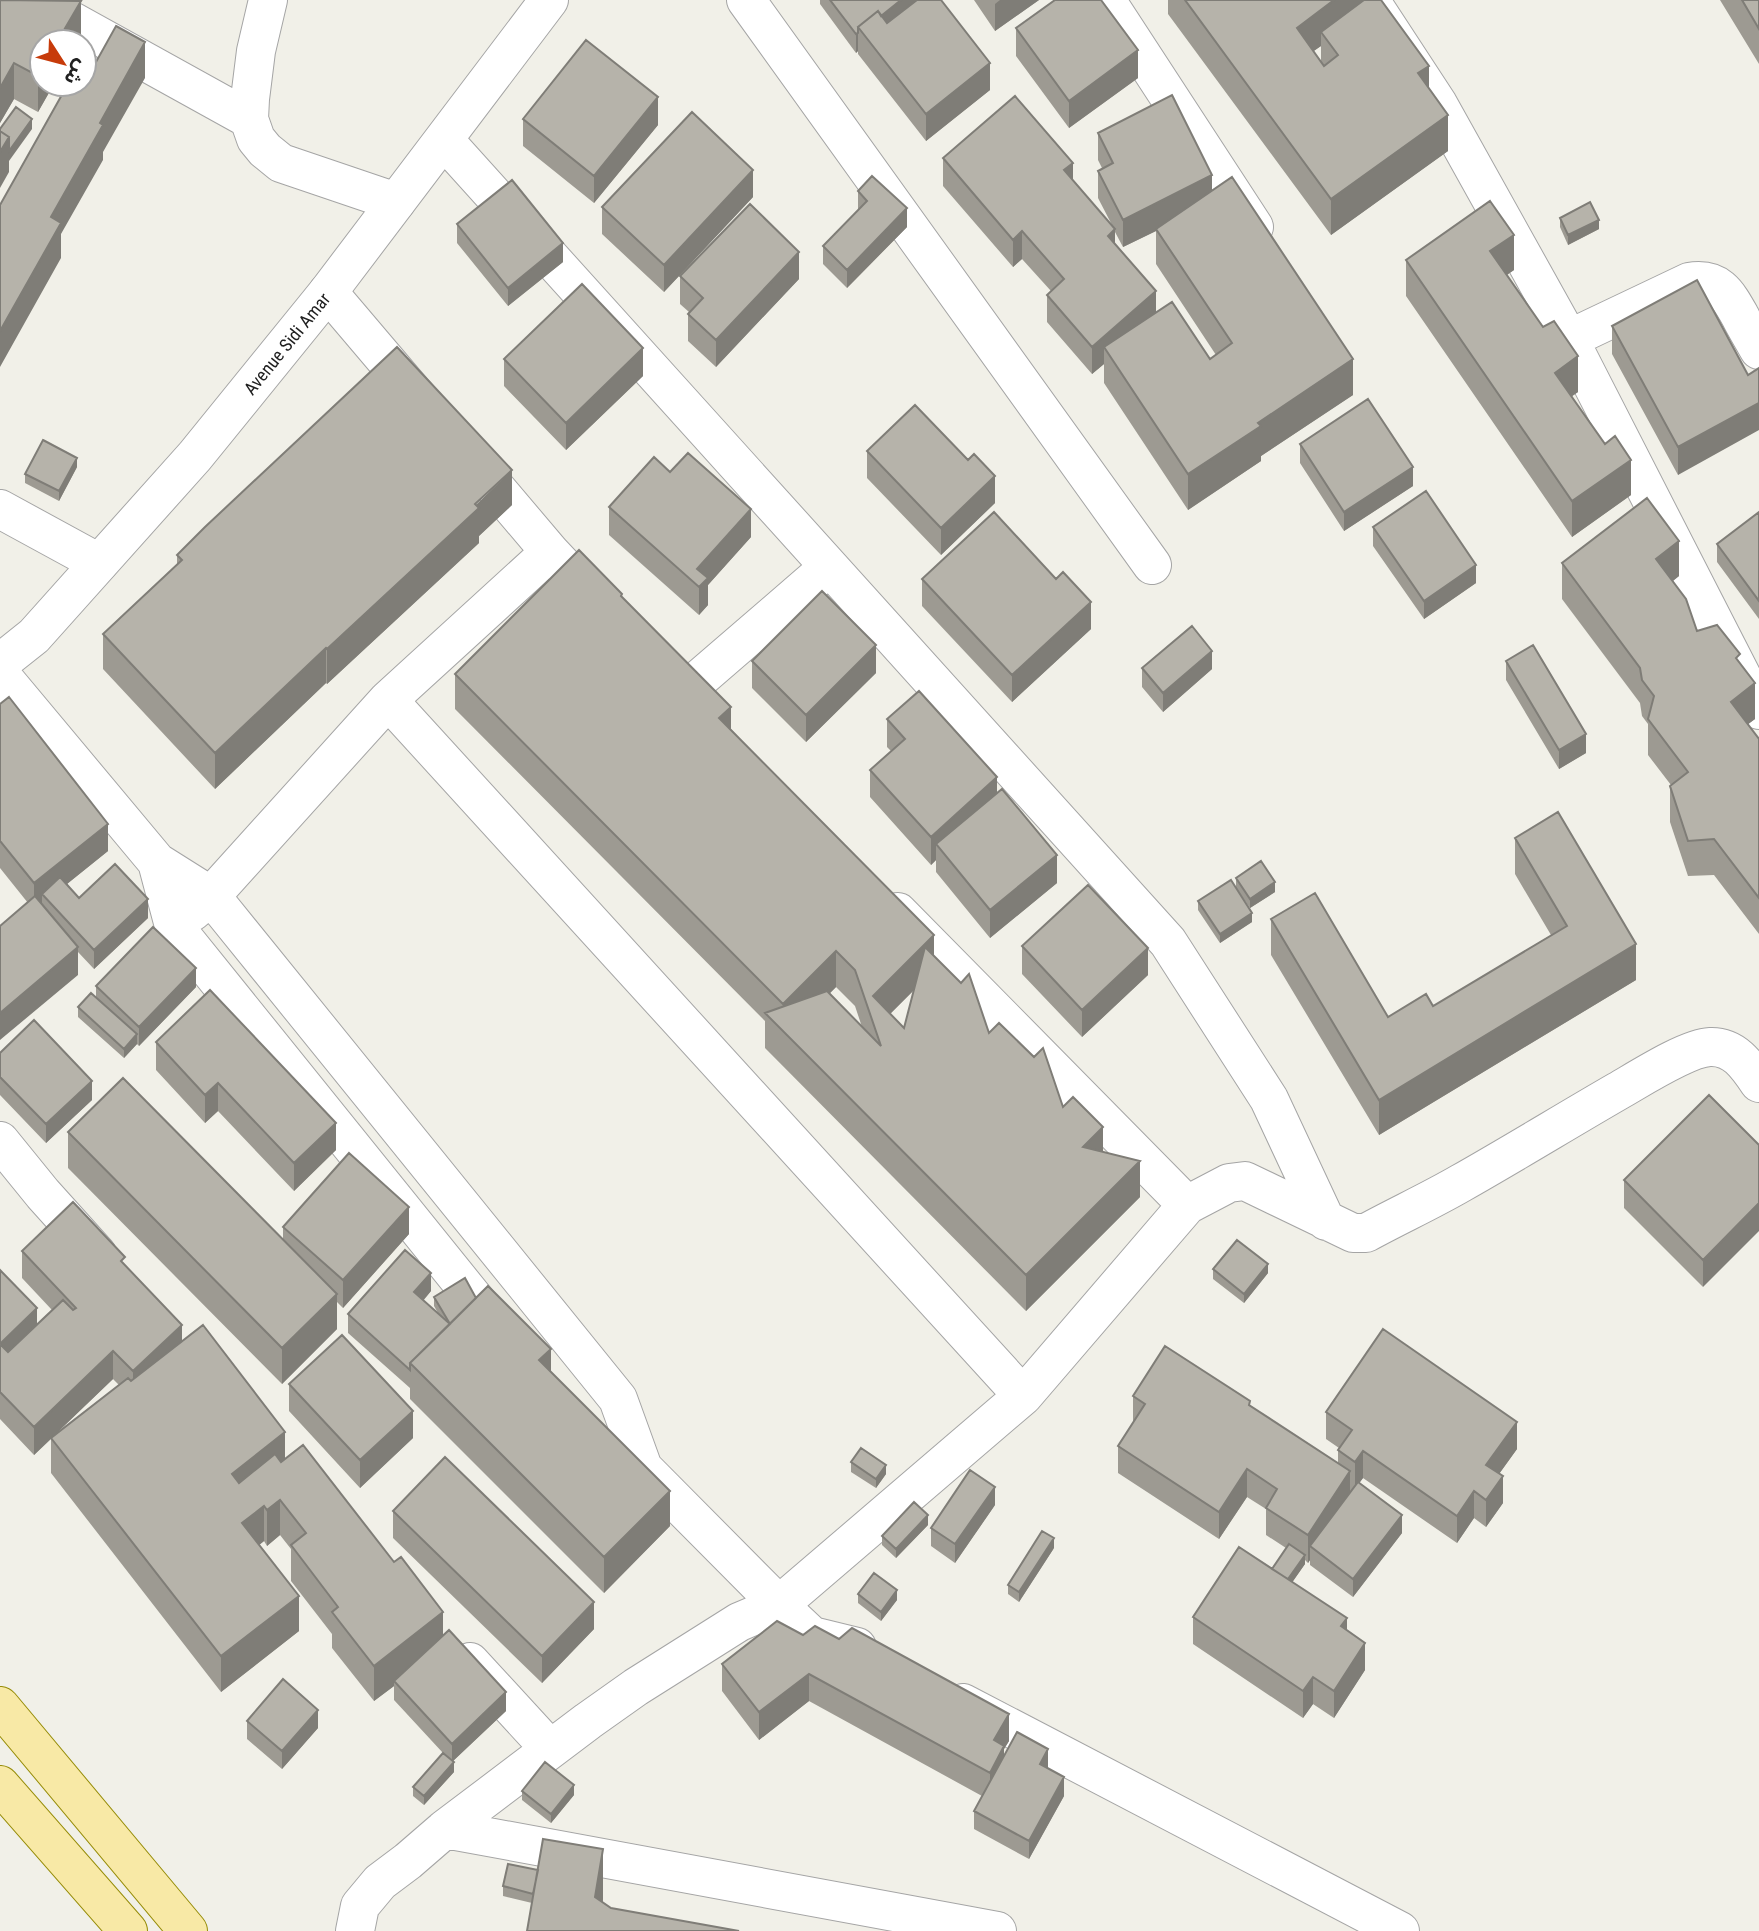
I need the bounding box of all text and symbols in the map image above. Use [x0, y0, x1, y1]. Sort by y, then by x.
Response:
north arrow [28, 28, 98, 98]
text: ش [59, 55, 93, 90]
street label: Avenue Sidi Amar [239, 288, 334, 398]

